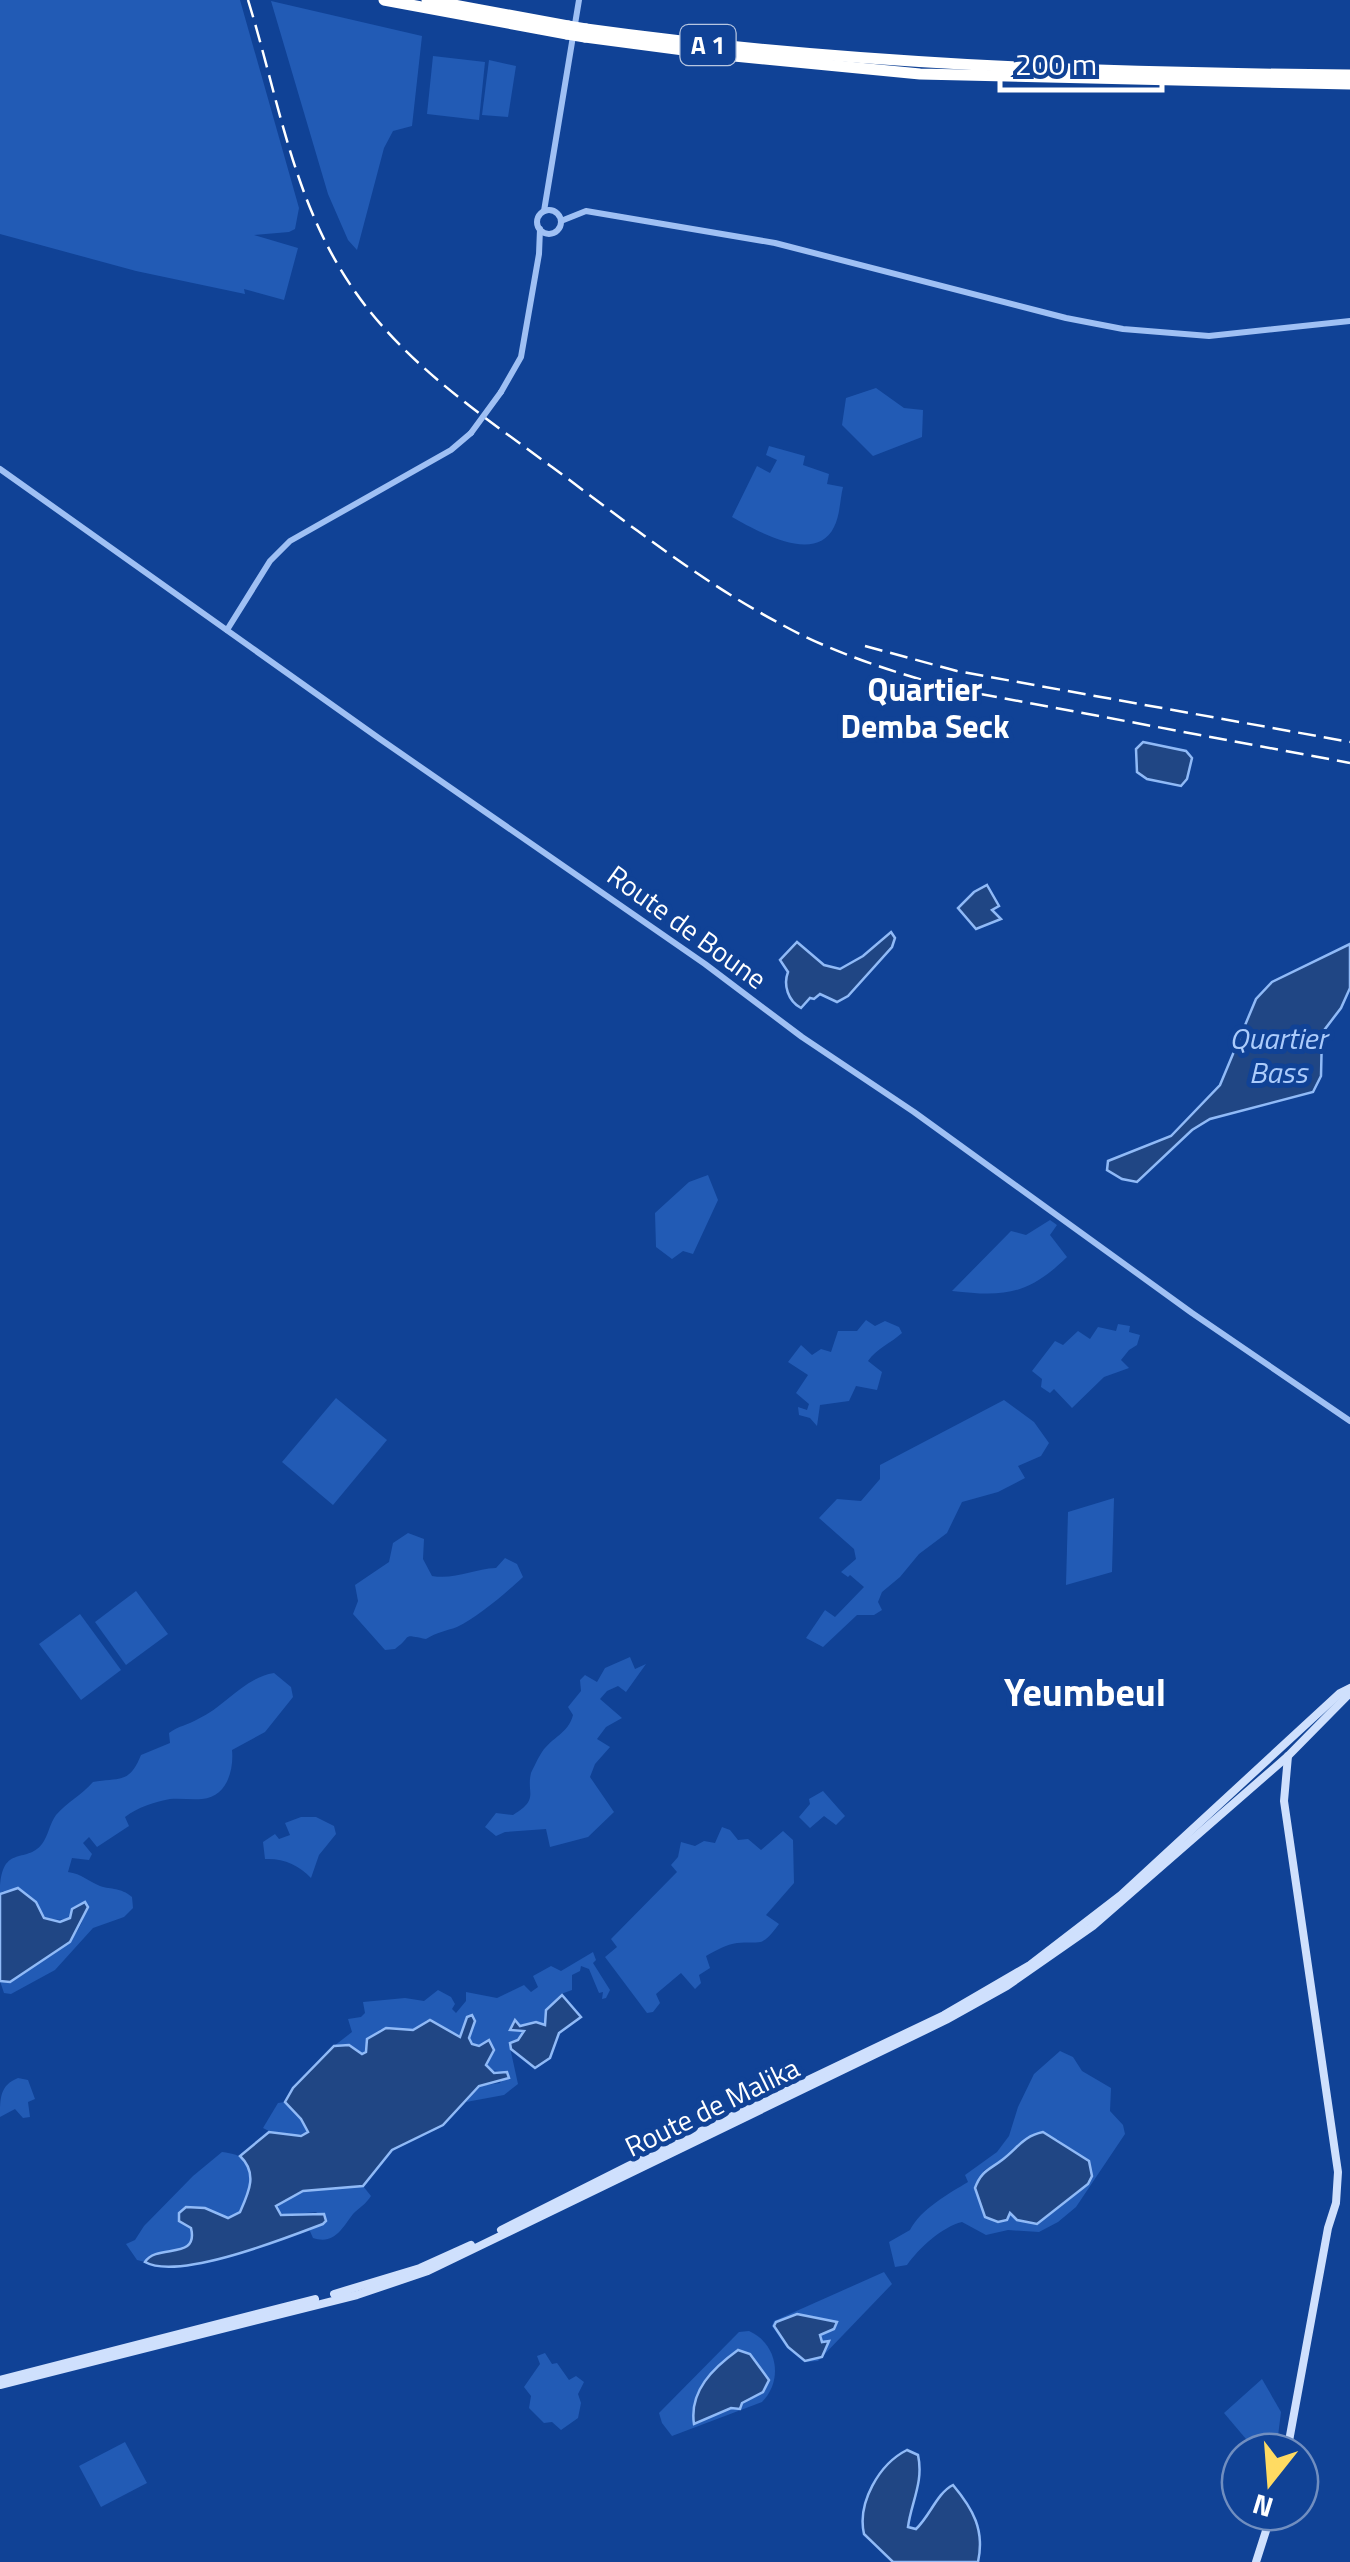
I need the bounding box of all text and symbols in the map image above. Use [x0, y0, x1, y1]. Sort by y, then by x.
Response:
road number: A 1 [680, 25, 736, 65]
scale bar [1000, 30, 1162, 92]
text: 200 m [1015, 41, 1097, 87]
district label: Quartier Demba Seck [841, 665, 1010, 750]
street label: Route de Boune [599, 854, 776, 999]
water label: Quartier Bass [1229, 1015, 1330, 1095]
district label: Yeumbeul [1004, 1663, 1166, 1721]
street label: Route de Malika [617, 2046, 806, 2167]
north arrow [1220, 2432, 1320, 2532]
text: N [1247, 2483, 1278, 2530]

